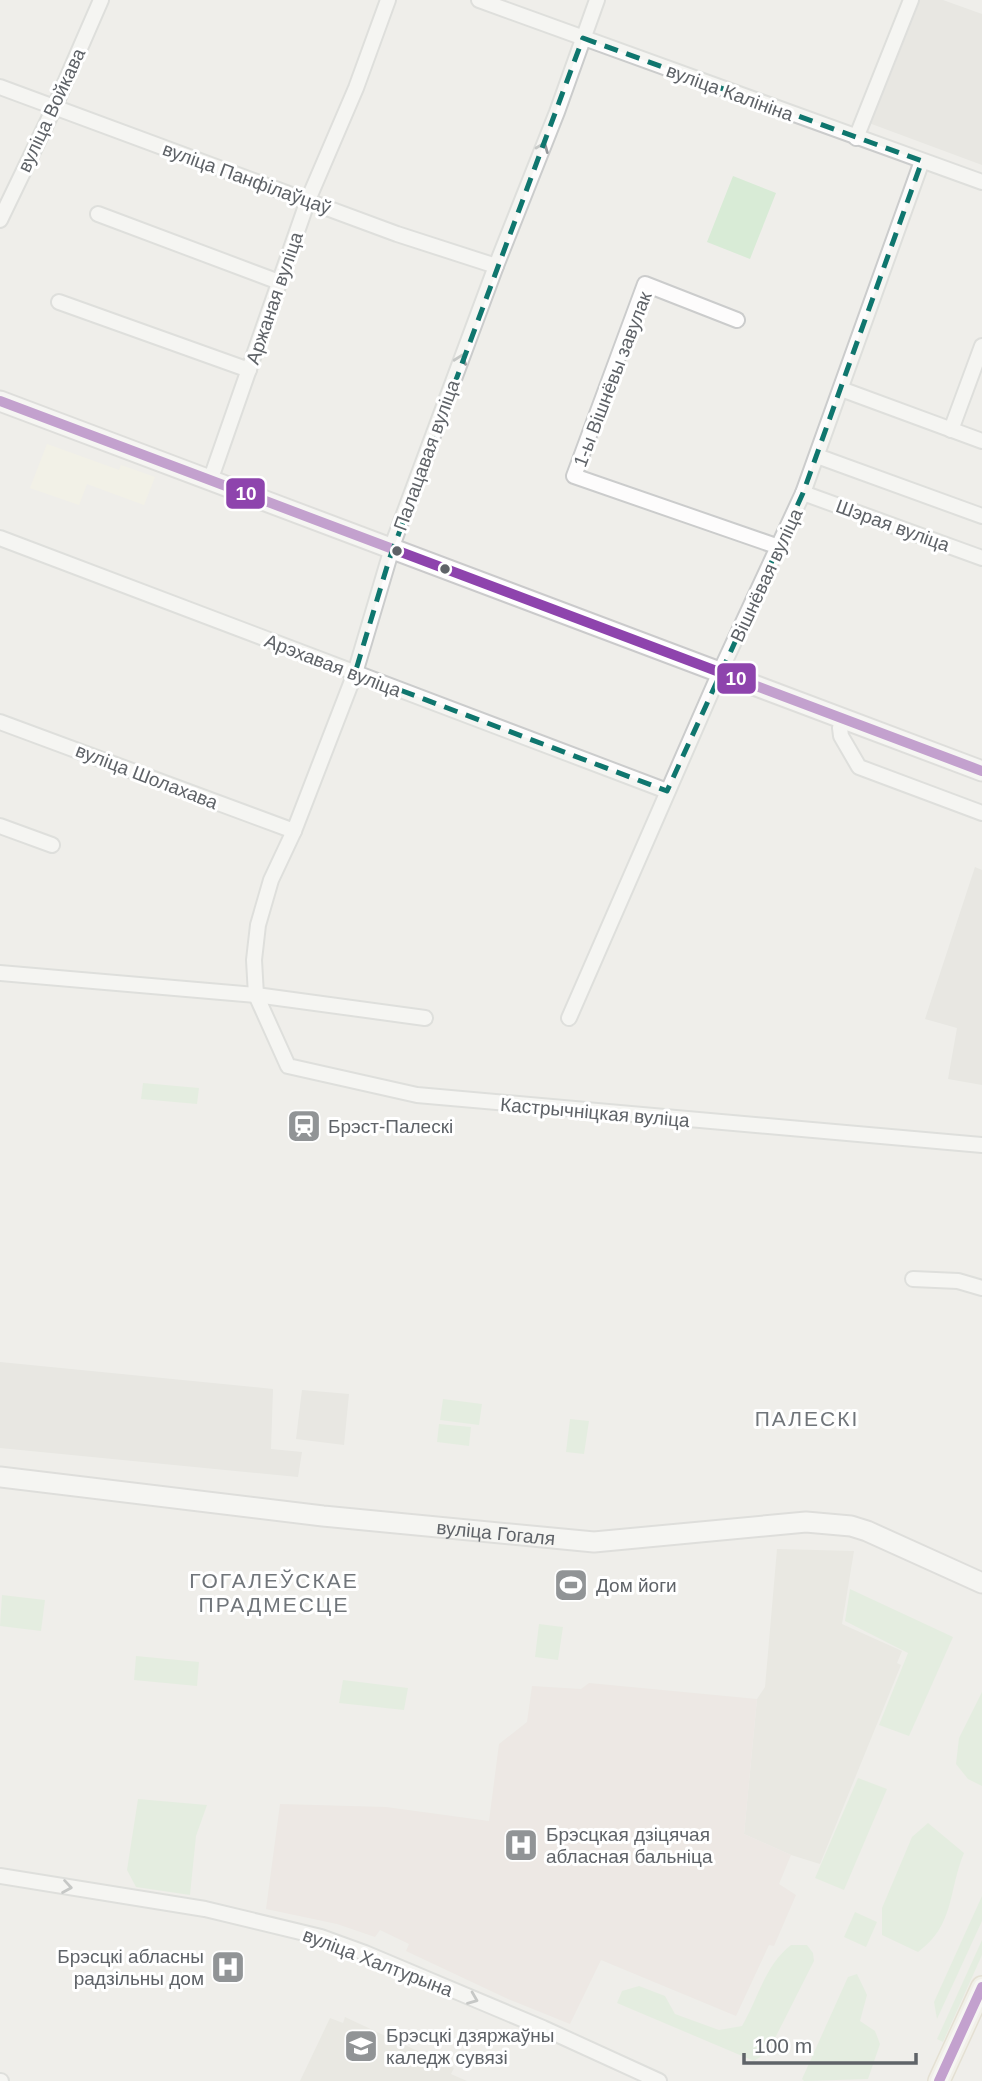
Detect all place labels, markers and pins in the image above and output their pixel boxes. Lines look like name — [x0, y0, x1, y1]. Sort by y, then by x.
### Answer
unlabelled marker — [390, 544, 404, 558]
unlabelled marker — [438, 562, 452, 576]
station icon: Брэст-Палескі — [285, 1107, 323, 1145]
place label: Брэст-Палескі — [328, 1116, 453, 1137]
sports icon: Дом йоги — [552, 1566, 590, 1604]
place label: Дом йоги — [596, 1575, 677, 1596]
place label: Брэсцкая дзіцячая абласная бальніца — [546, 1824, 713, 1867]
hospital icon: Брэсцкая дзіцячая абласная бальніца — [502, 1826, 540, 1864]
place label: Брэсцкі абласны радзільны дом — [57, 1946, 204, 1989]
hospital icon: Брэсцкі абласны радзільны дом — [209, 1948, 247, 1986]
place label: Брэсцкі дзяржаўны каледж сувязі — [386, 2025, 555, 2068]
school or university icon: Брэсцкі дзяржаўны каледж сувязі — [342, 2027, 380, 2065]

